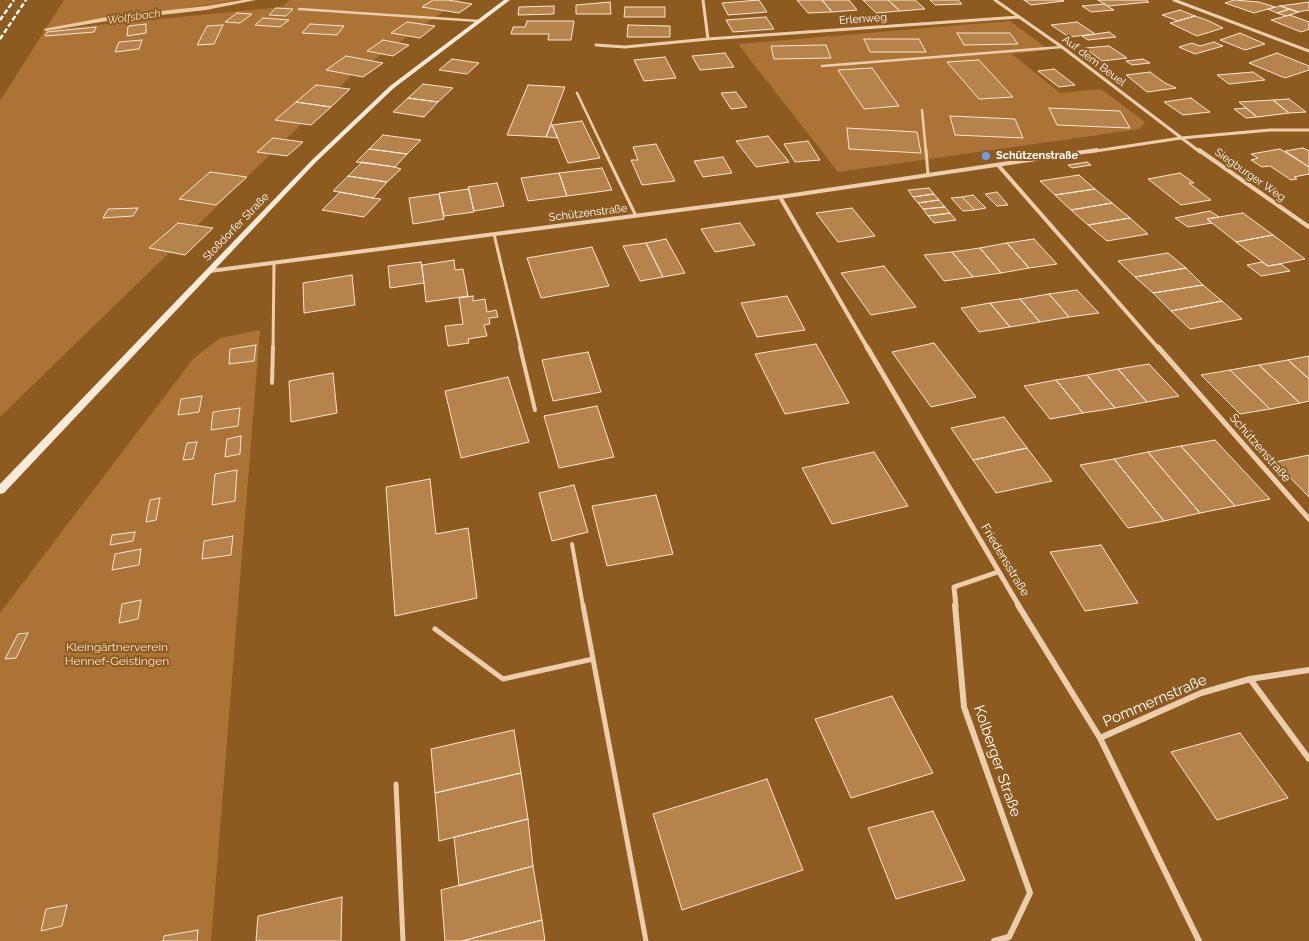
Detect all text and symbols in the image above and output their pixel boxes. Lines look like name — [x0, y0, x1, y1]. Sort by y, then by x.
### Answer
water label: Wolfsbach — [107, 7, 161, 27]
street label: Erlenweg — [838, 11, 888, 27]
street label: Auf dem Beuel — [1060, 33, 1128, 89]
street label: Siegburger Weg — [1212, 146, 1288, 204]
place label: Schützenstraße — [996, 149, 1078, 163]
marker: Schützenstraße — [980, 150, 992, 162]
street label: Stoßdorfer Straße — [200, 190, 272, 264]
street label: Schützenstraße — [548, 202, 628, 224]
street label: Schützenstraße — [1226, 411, 1294, 485]
street label: Friedensstraße — [978, 521, 1032, 599]
park label: Kleingärtnerverein Hennef-Geistingen — [65, 640, 169, 668]
street label: Pommernstraße — [1100, 671, 1210, 731]
street label: Kolberger Straße — [969, 703, 1025, 819]

